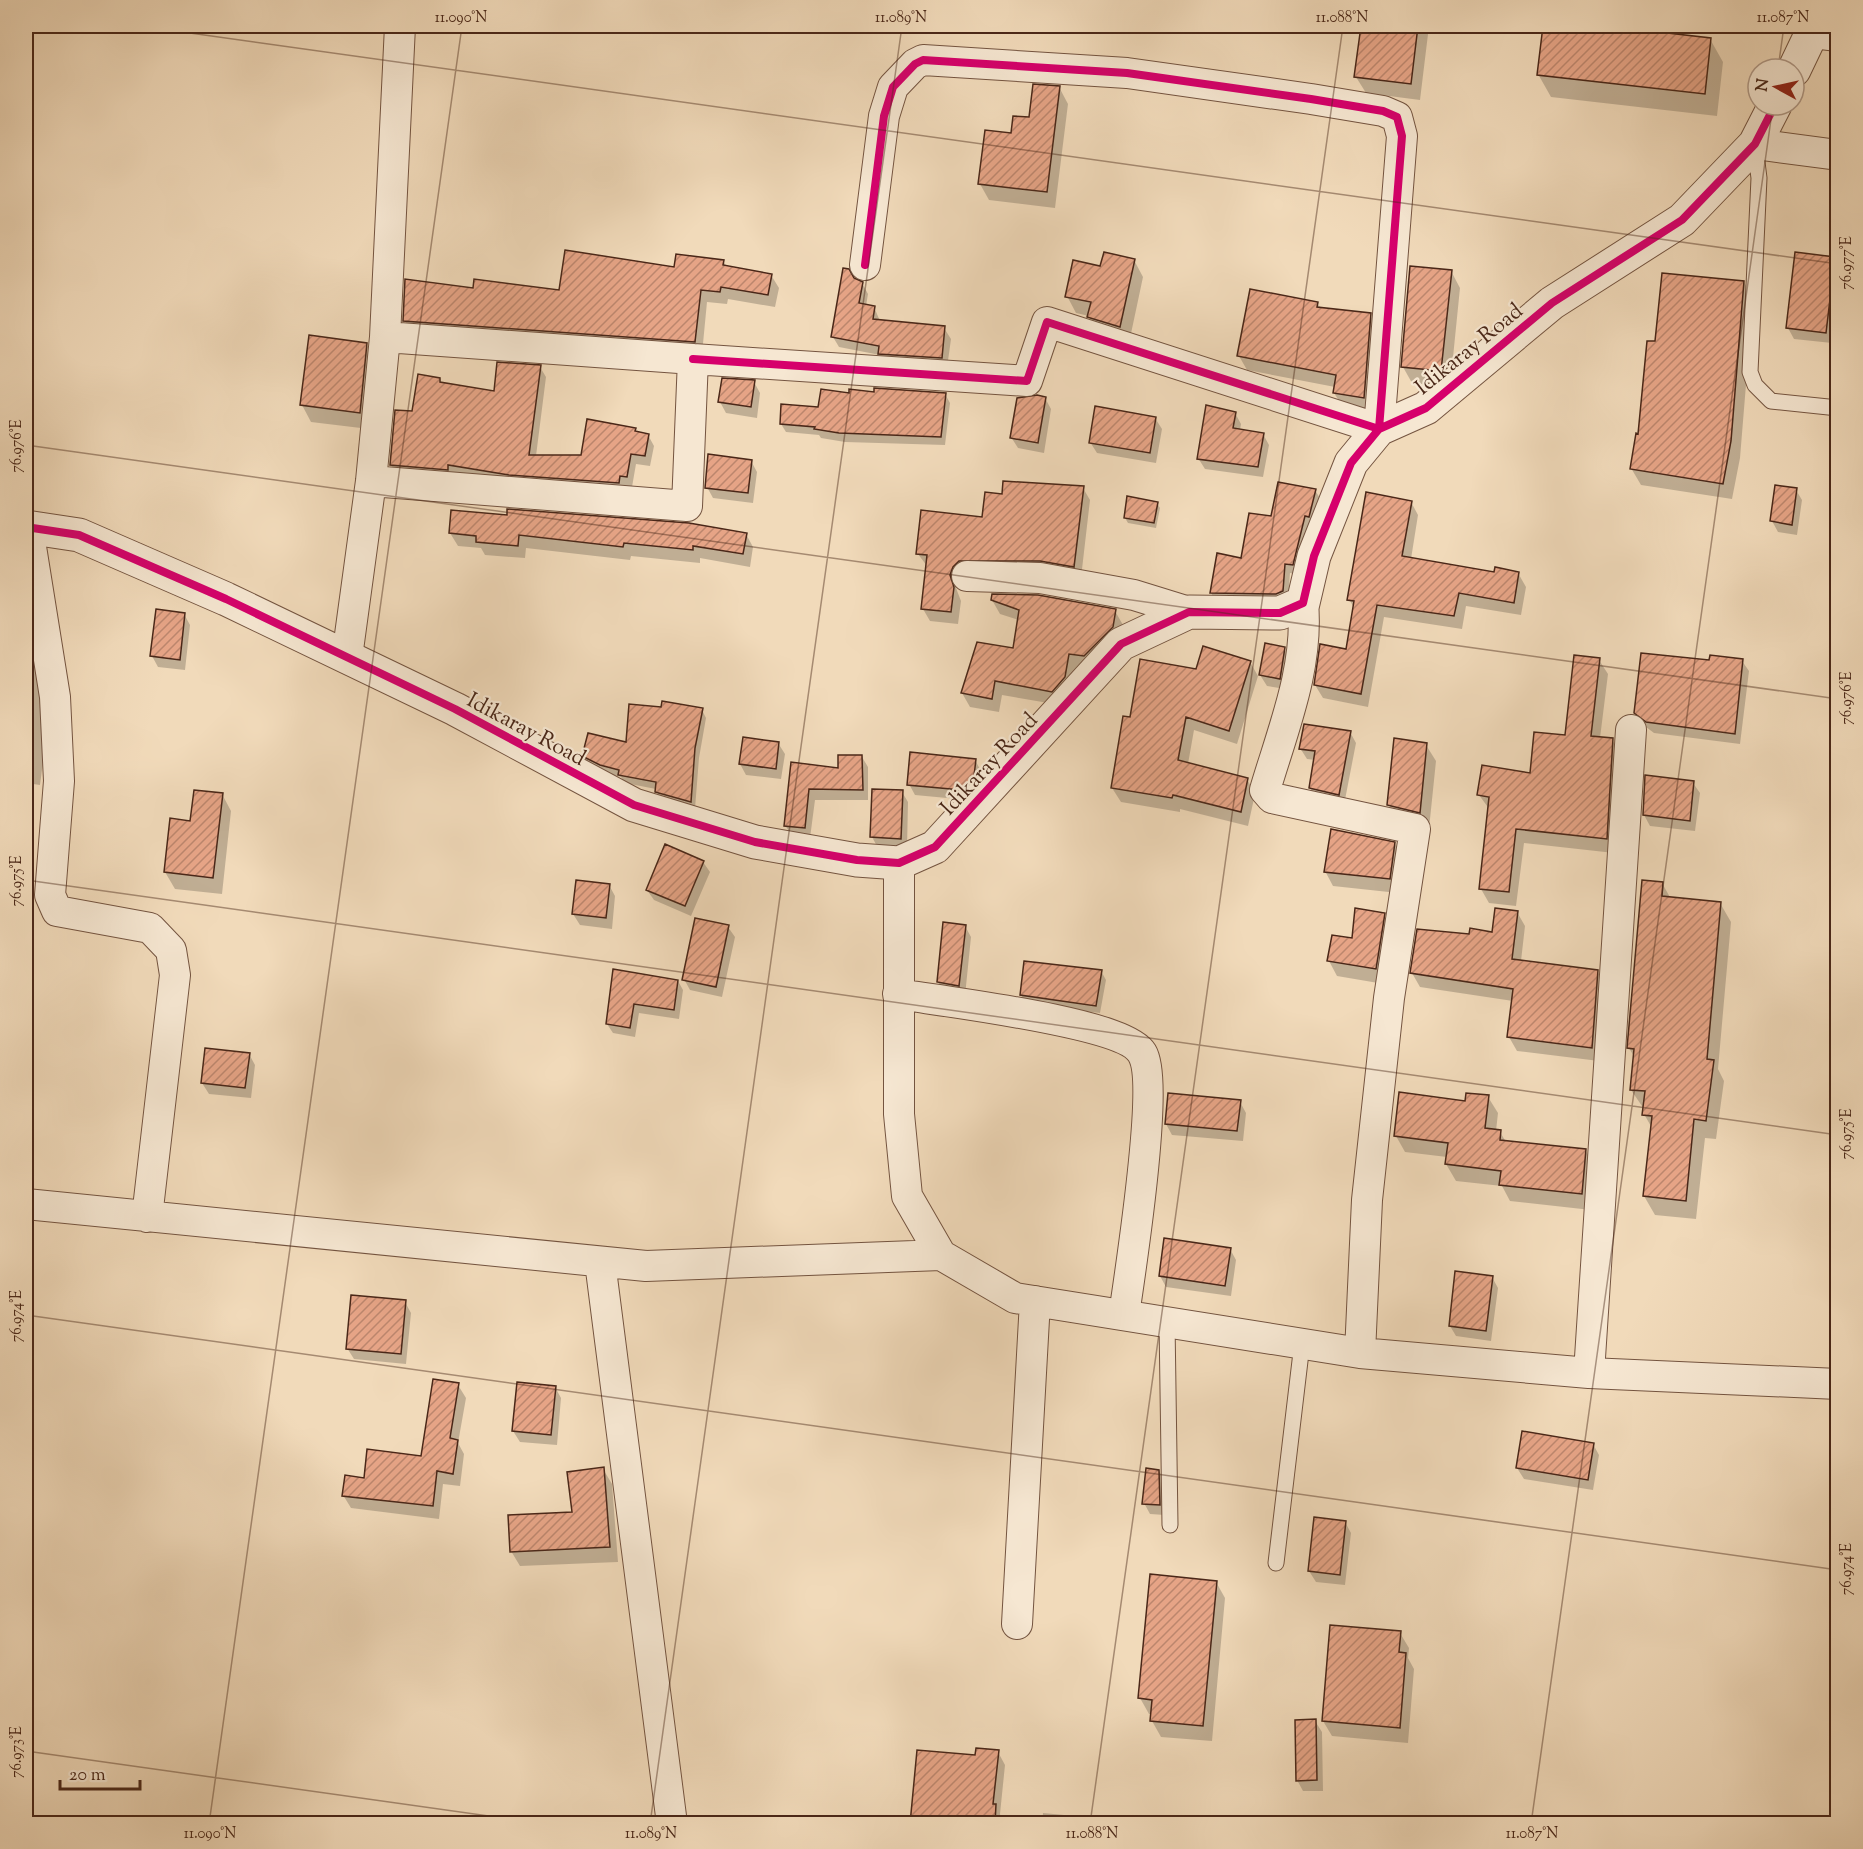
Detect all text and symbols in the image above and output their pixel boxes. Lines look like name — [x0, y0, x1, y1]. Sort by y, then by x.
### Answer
text: 11.090°N — [435, 8, 487, 29]
text: 11.089°N — [875, 8, 927, 29]
text: 11.088°N — [1316, 8, 1368, 29]
text: 11.087°N — [1757, 8, 1809, 29]
north arrow — [1746, 57, 1806, 117]
text: N — [1751, 77, 1776, 93]
text: 76.977°E — [1837, 236, 1858, 290]
street label: Idikaray Road — [1409, 297, 1531, 404]
text: 76.976°E — [7, 419, 28, 473]
text: 76.976°E — [1837, 671, 1858, 725]
street label: Idikaray Road — [460, 686, 591, 776]
street label: Idikaray Road — [934, 706, 1047, 824]
text: 76.975°E — [7, 855, 28, 907]
text: 76.975°E — [1837, 1108, 1858, 1160]
text: 76.974°E — [7, 1290, 28, 1342]
text: 76.974°E — [1837, 1543, 1858, 1595]
text: 76.973°E — [7, 1726, 28, 1778]
scale bar — [60, 1753, 140, 1791]
text: 20 m — [69, 1763, 106, 1789]
text: 11.090°N — [184, 1824, 236, 1845]
text: 11.089°N — [625, 1824, 677, 1845]
text: 11.088°N — [1066, 1824, 1118, 1845]
text: 11.087°N — [1506, 1824, 1558, 1845]

